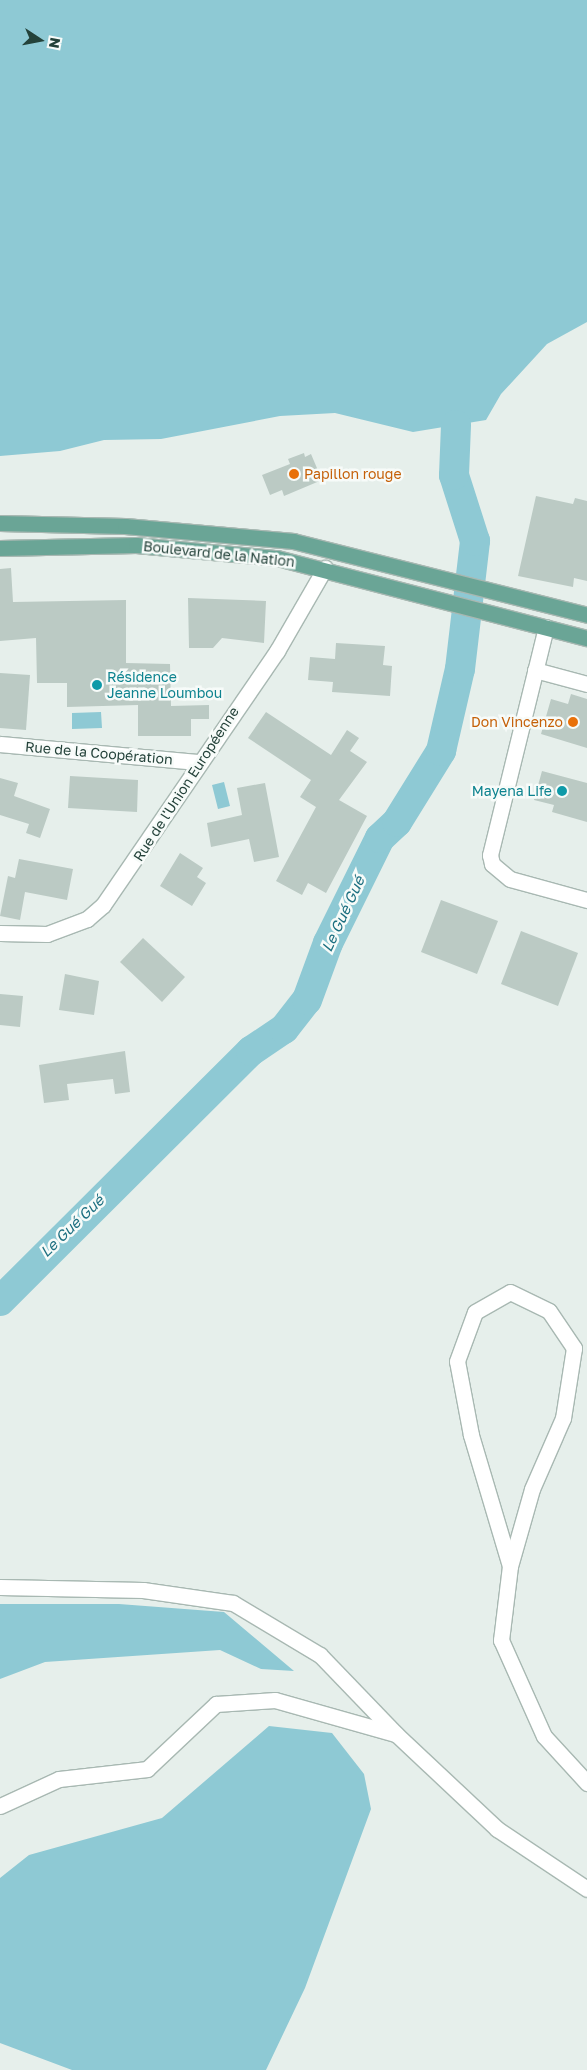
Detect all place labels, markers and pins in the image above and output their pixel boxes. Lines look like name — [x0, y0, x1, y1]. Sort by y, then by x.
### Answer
place label: Papillon rouge — [304, 466, 402, 482]
marker: Papillon rouge — [288, 468, 300, 480]
place label: Résidence Jeanne Loumbou — [107, 669, 222, 702]
marker: Résidence Jeanne Loumbou — [91, 679, 103, 691]
place label: Don Vincenzo — [471, 714, 563, 730]
marker: Don Vincenzo — [567, 716, 579, 728]
place label: Mayena Life — [472, 783, 552, 799]
marker: Mayena Life — [556, 785, 568, 797]

